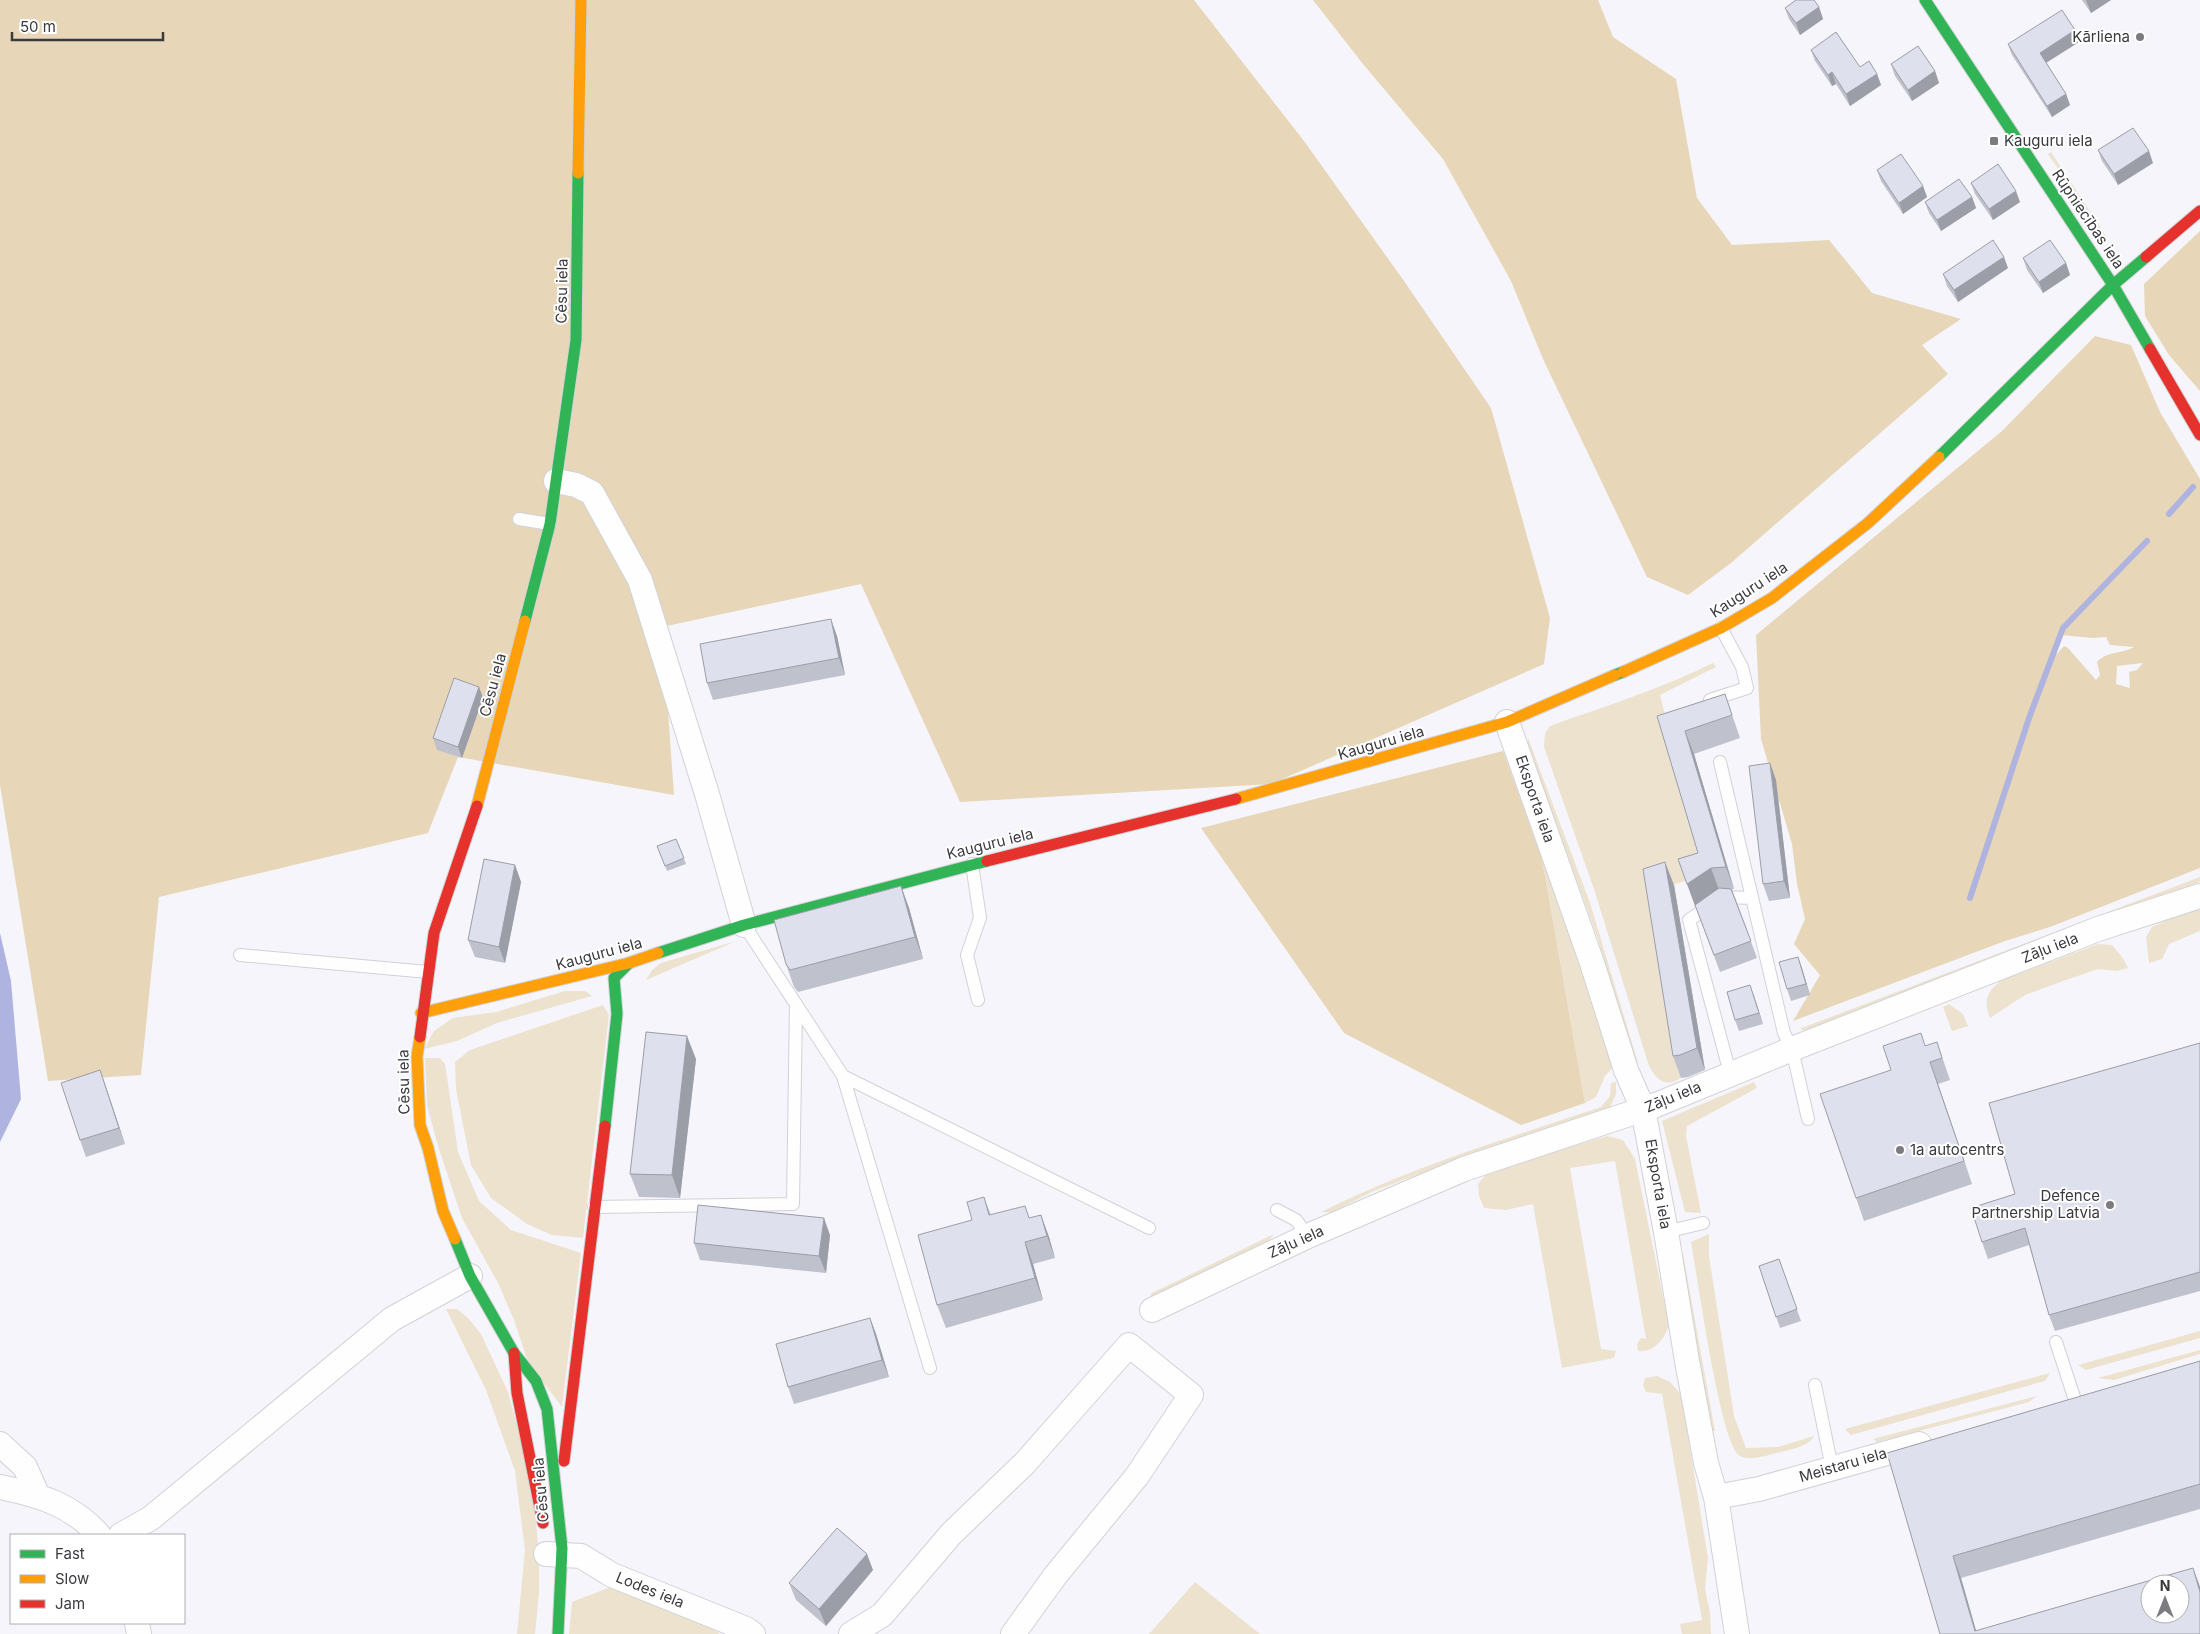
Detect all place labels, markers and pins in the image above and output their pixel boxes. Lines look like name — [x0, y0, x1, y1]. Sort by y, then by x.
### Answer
place label: Kārliena — [2072, 27, 2130, 46]
marker: Kārliena — [2134, 31, 2146, 43]
place label: Kauguru iela — [2004, 131, 2093, 150]
marker: Kauguru iela — [1988, 135, 2000, 147]
place label: 1a autocentrs — [1910, 1140, 2005, 1159]
marker: 1a autocentrs — [1894, 1144, 1906, 1156]
place label: Defence Partnership Latvia — [1972, 1186, 2100, 1222]
marker: Defence Partnership Latvia — [2104, 1199, 2116, 1211]

